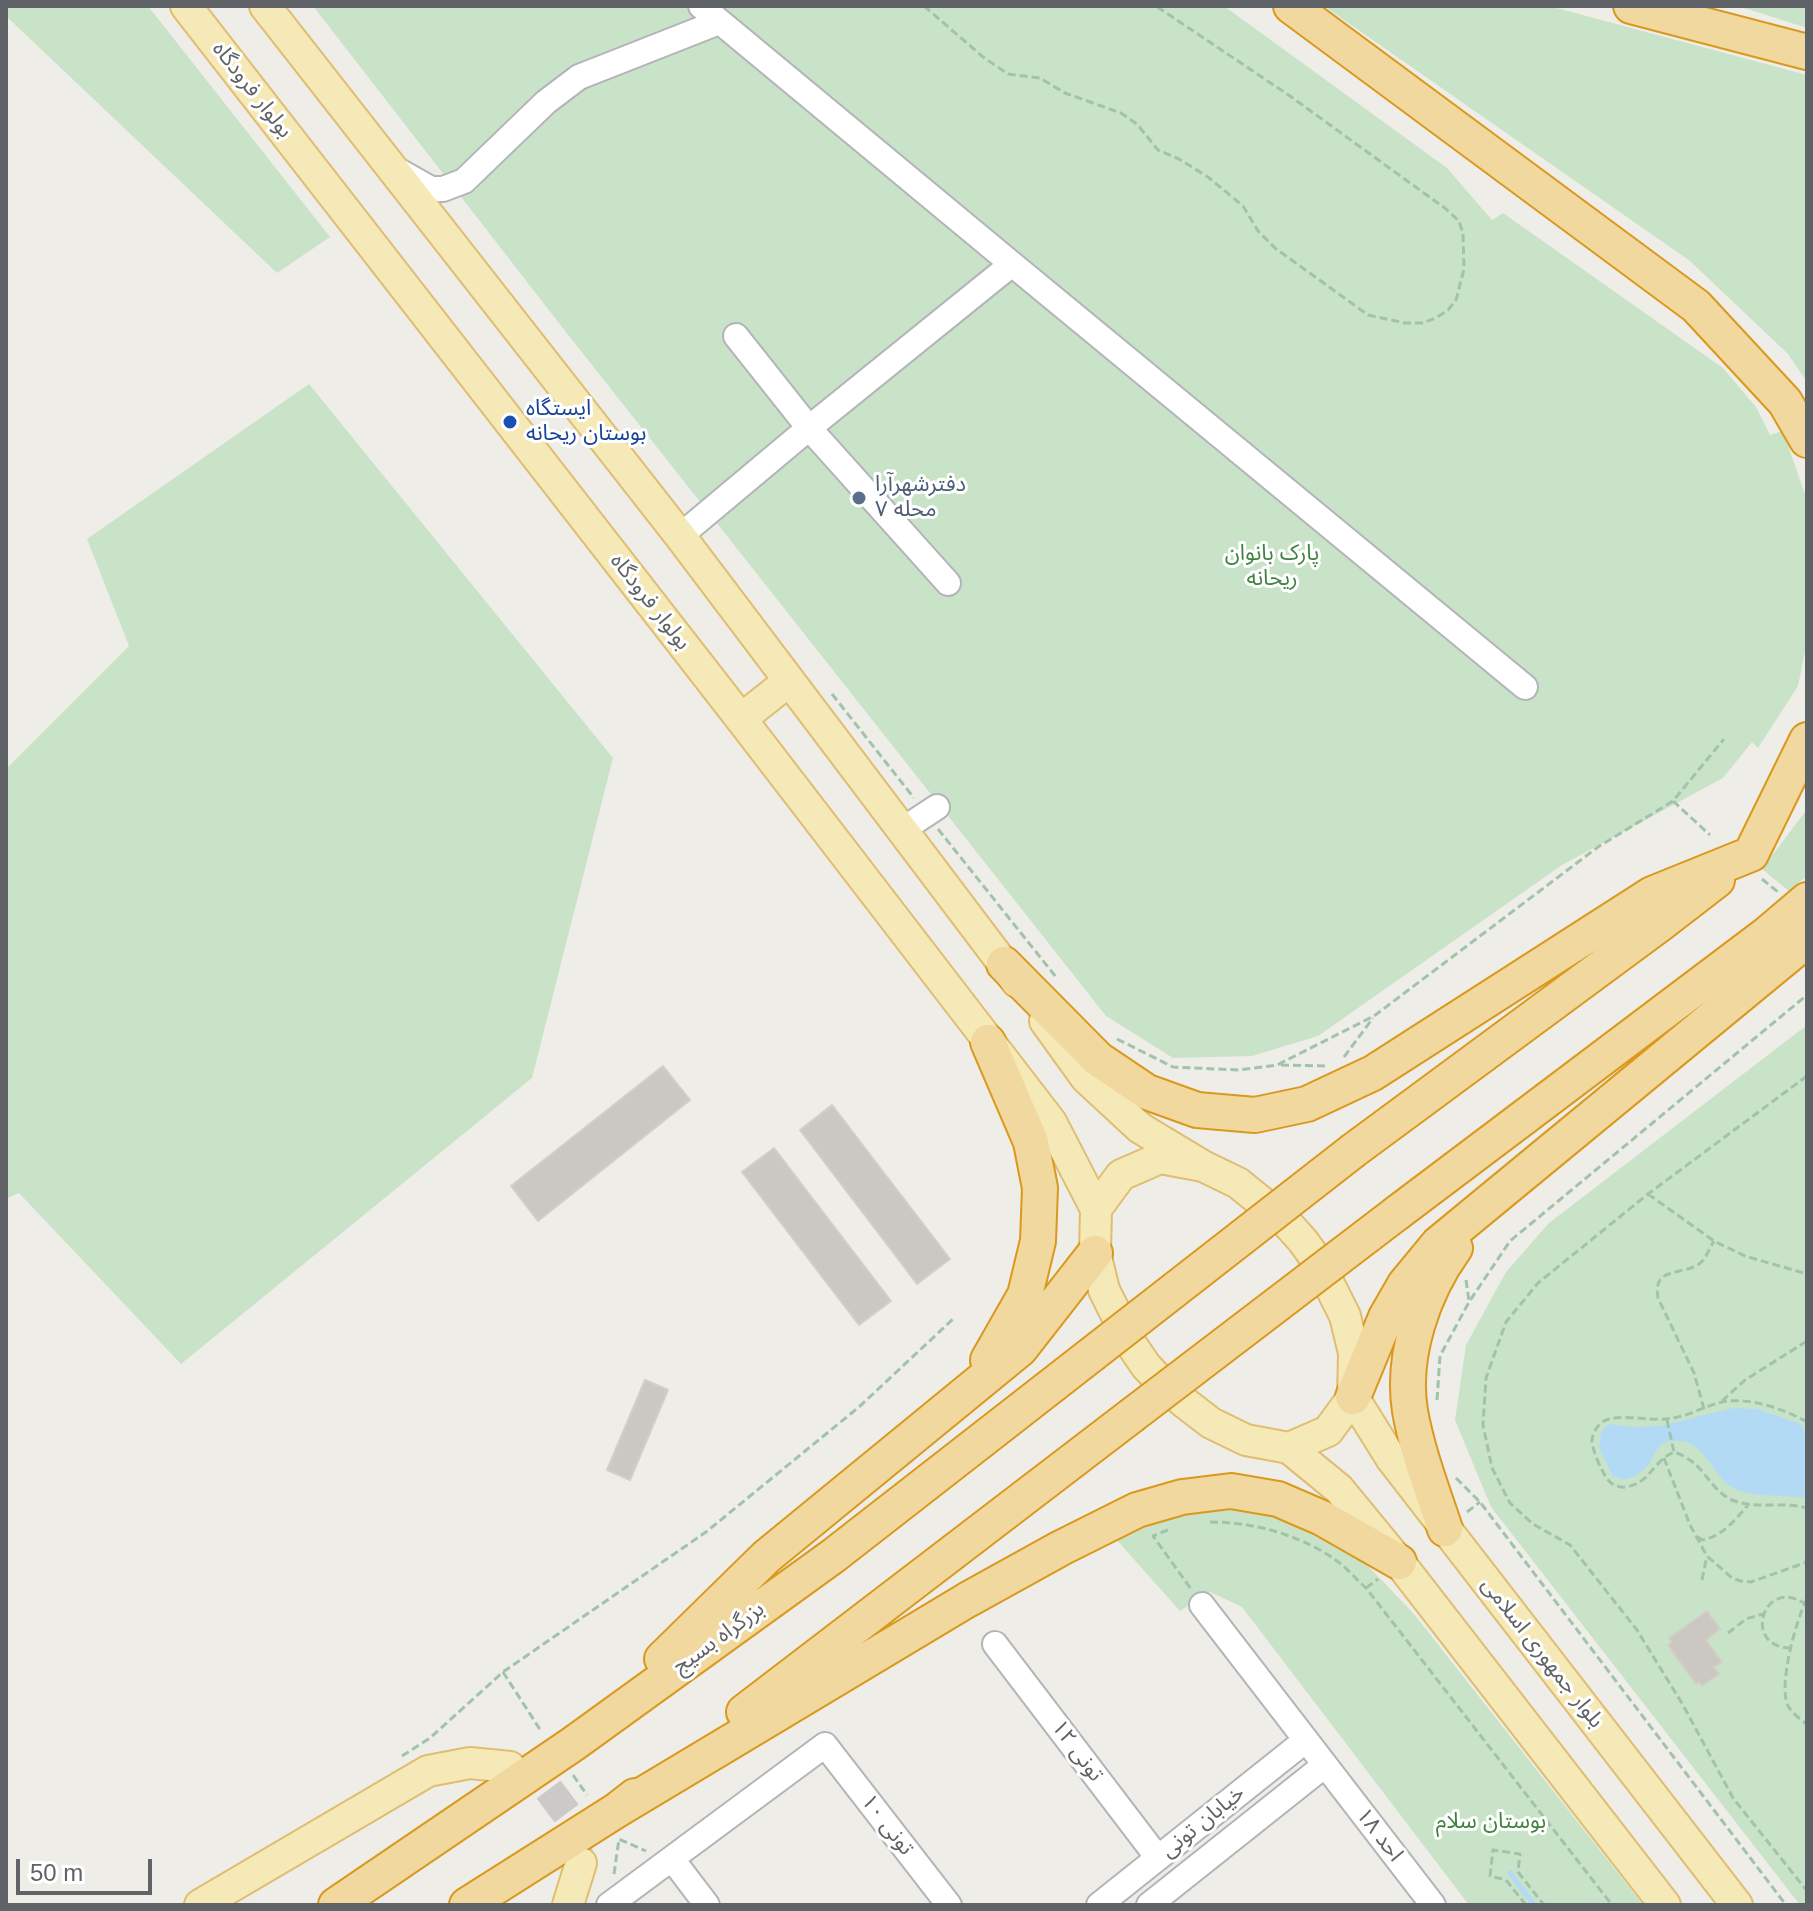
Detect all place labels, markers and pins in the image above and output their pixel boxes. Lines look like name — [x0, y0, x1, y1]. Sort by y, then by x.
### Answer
place label: ایستگاه بوستان ریحانه — [526, 396, 646, 448]
marker: ایستگاه بوستان ریحانه — [501, 413, 519, 431]
place label: دفترشهرآرا محله ۷ — [875, 472, 966, 524]
marker: دفترشهرآرا محله ۷ — [850, 489, 868, 507]

